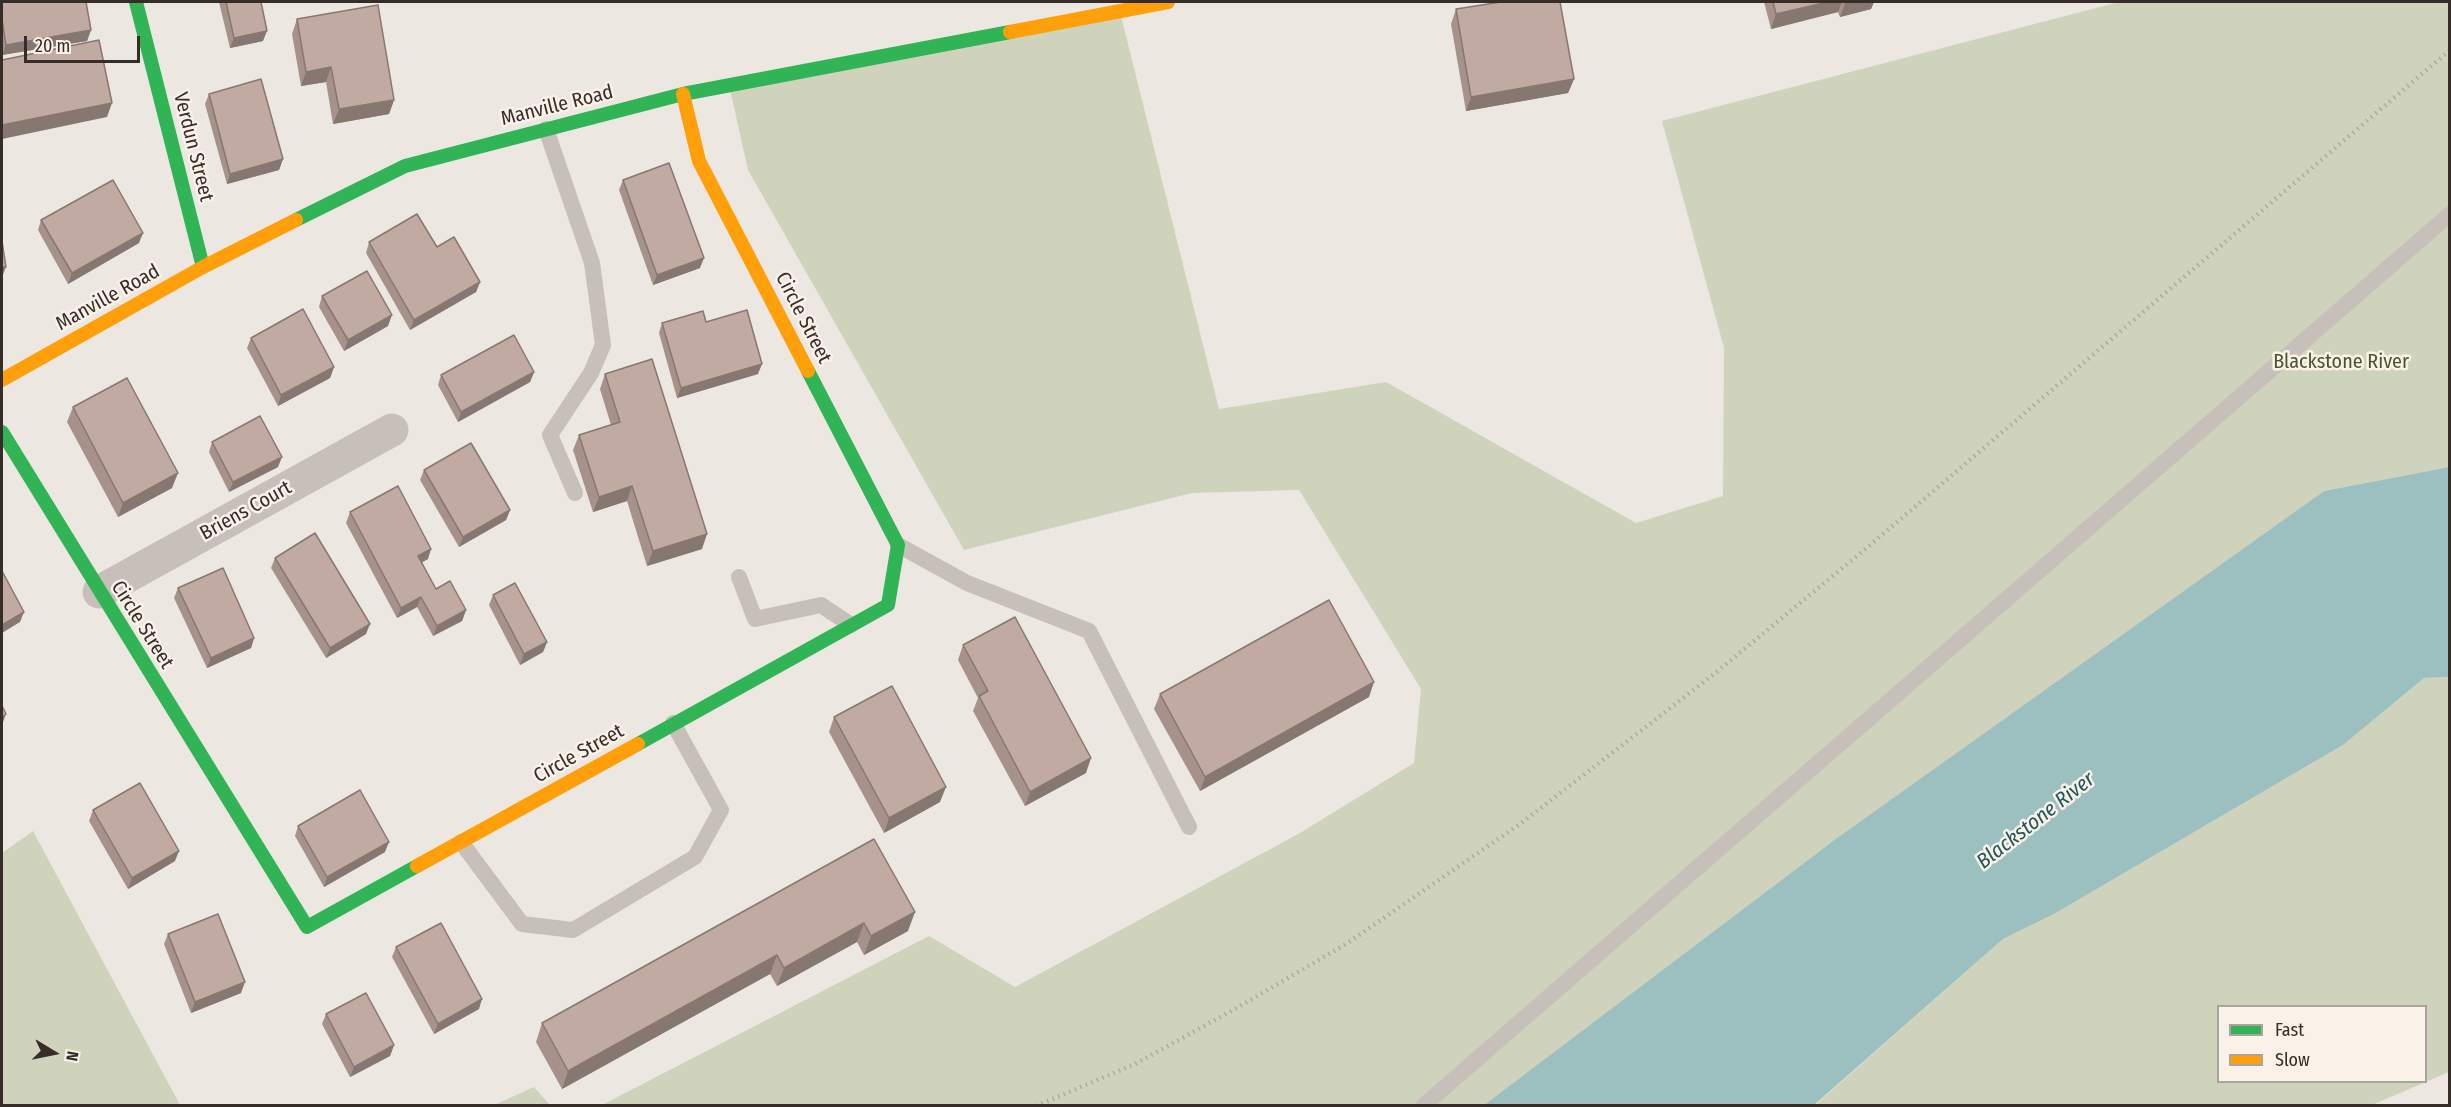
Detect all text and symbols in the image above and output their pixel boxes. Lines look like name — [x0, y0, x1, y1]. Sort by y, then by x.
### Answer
scale bar — [27, 24, 142, 62]
text: 20 m — [35, 35, 70, 57]
street label: Manville Road — [498, 80, 616, 132]
street label: Verdun Street — [168, 90, 218, 204]
street label: Manville Road — [52, 260, 164, 336]
street label: Circle Street — [770, 268, 836, 368]
park label: Blackstone River — [2273, 350, 2409, 374]
street label: Briens Court — [196, 476, 296, 546]
street label: Circle Street — [106, 577, 178, 673]
street label: Circle Street — [530, 719, 628, 789]
water label: Blackstone River — [1972, 767, 2100, 875]
legend — [2217, 1005, 2427, 1083]
text: Fast — [2275, 1019, 2304, 1041]
north arrow — [24, 1023, 84, 1083]
text: Slow — [2275, 1049, 2310, 1071]
text: N — [62, 1050, 82, 1063]

